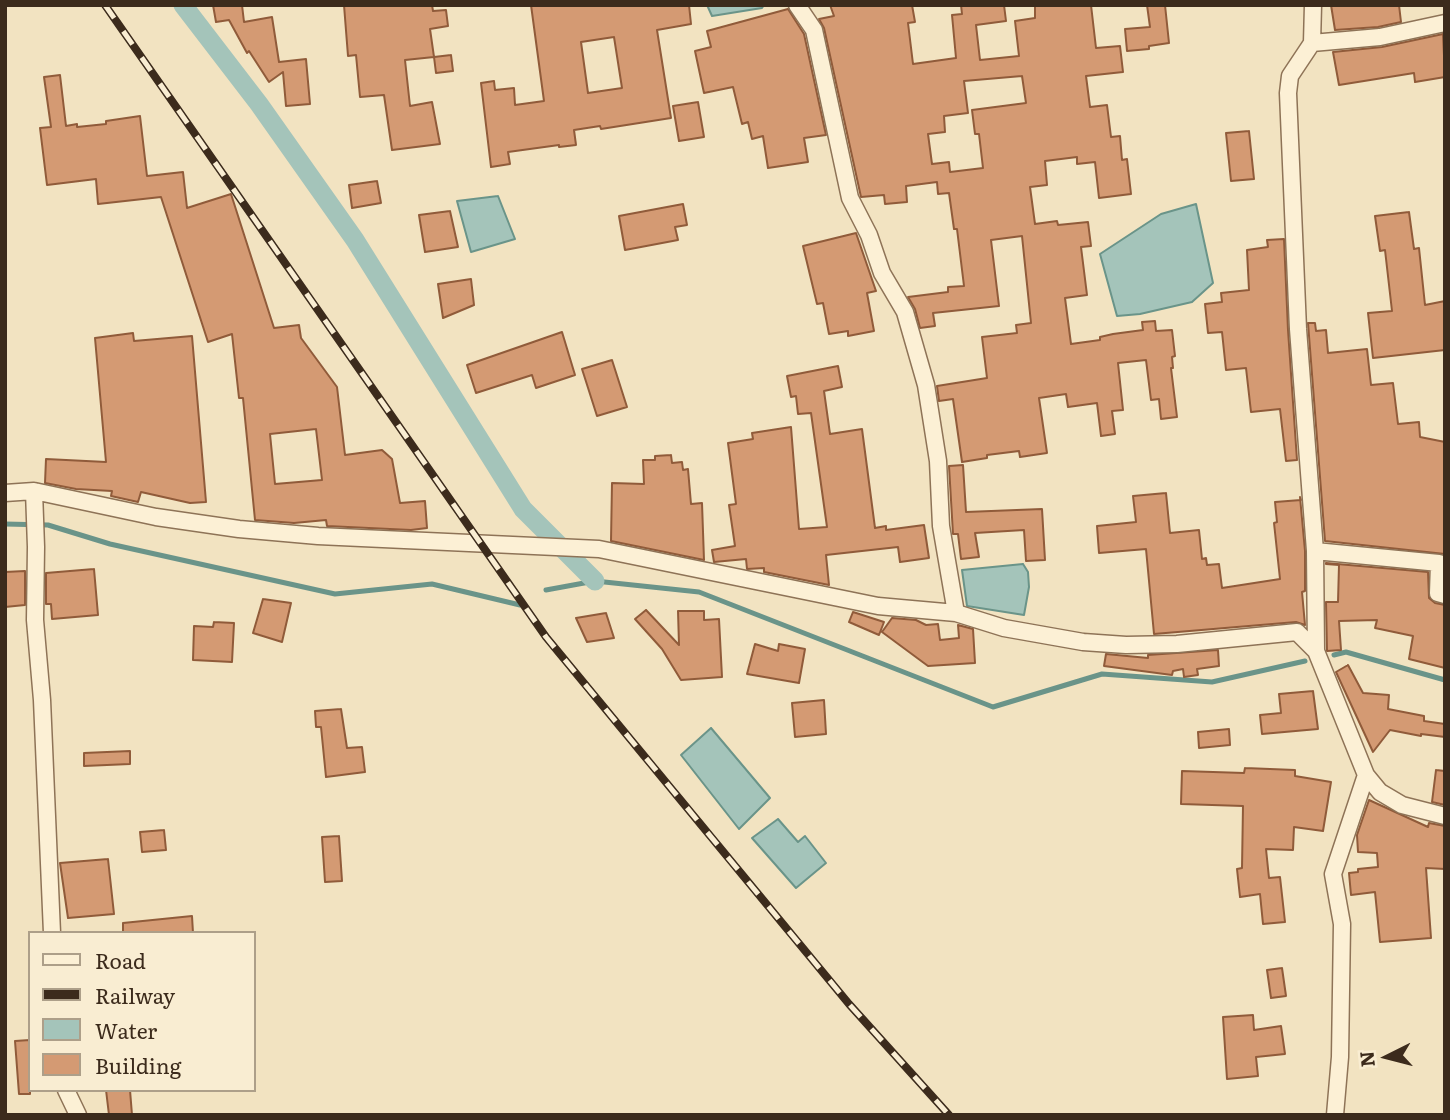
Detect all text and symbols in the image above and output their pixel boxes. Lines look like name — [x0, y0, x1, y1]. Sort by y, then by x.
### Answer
legend — [28, 931, 256, 1092]
text: Road — [95, 944, 146, 975]
text: Railway — [95, 979, 175, 1010]
text: Water — [95, 1014, 157, 1045]
north arrow — [1352, 1022, 1422, 1092]
text: Building — [95, 1049, 181, 1080]
text: N — [1351, 1050, 1381, 1069]

